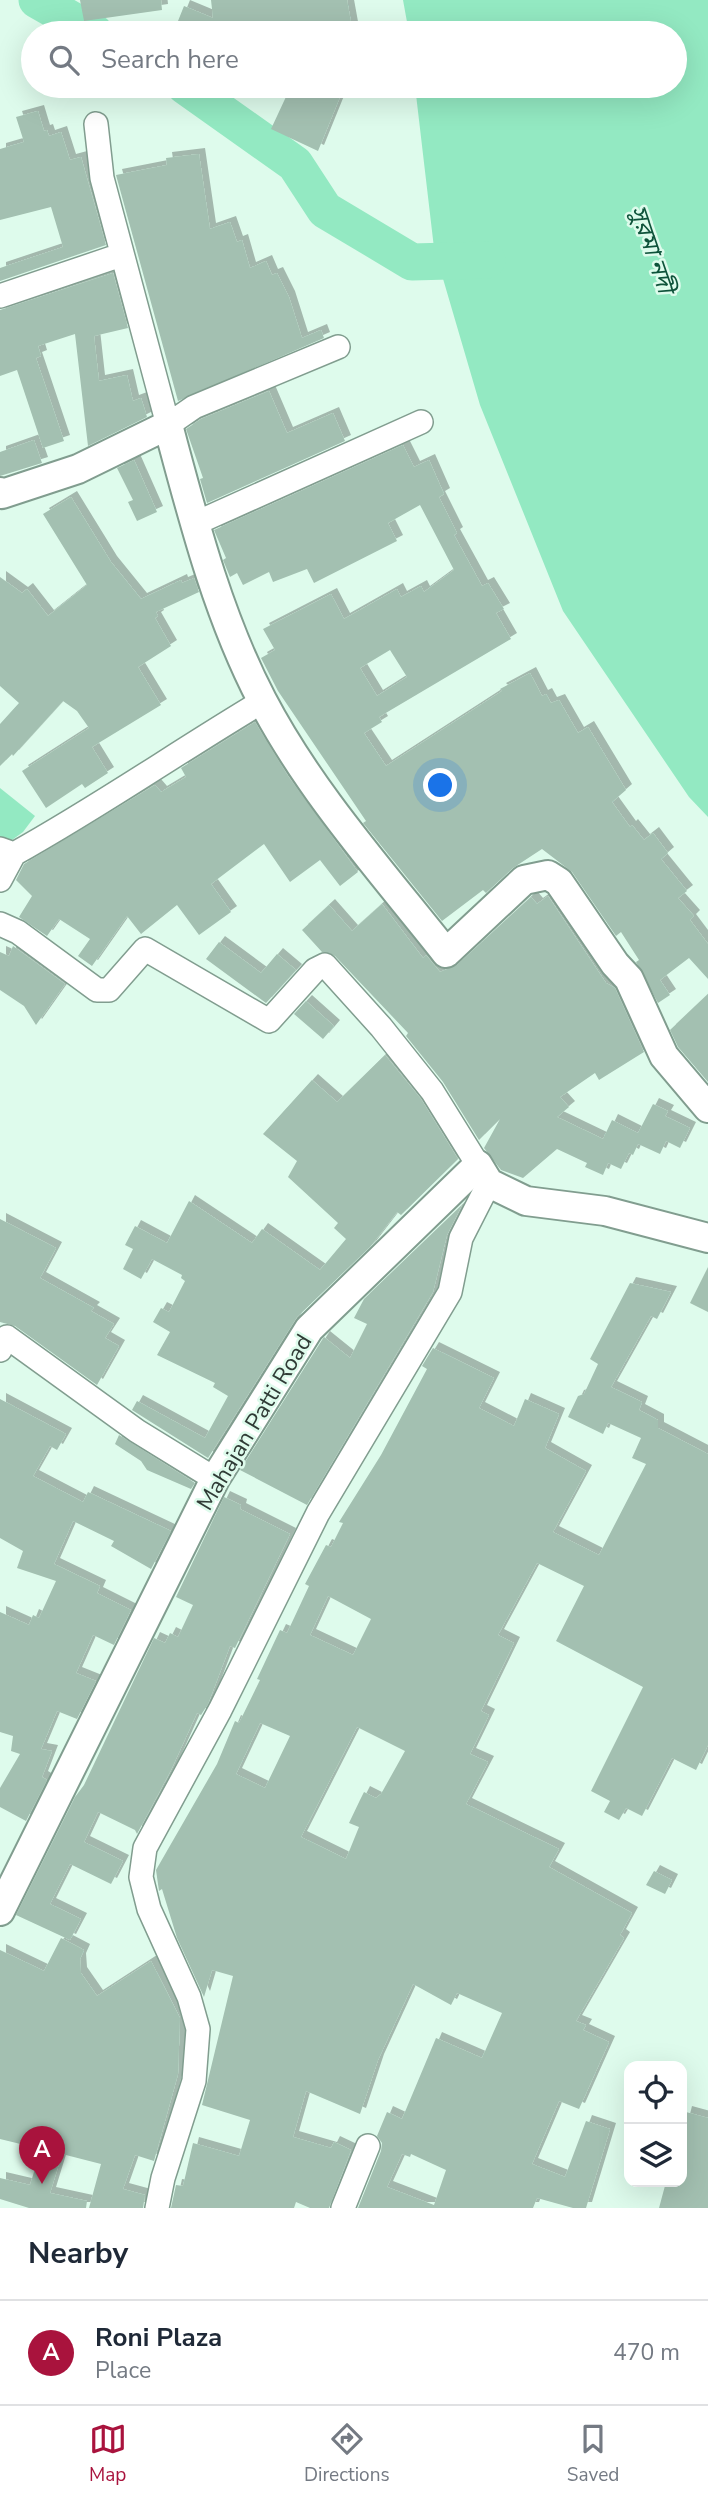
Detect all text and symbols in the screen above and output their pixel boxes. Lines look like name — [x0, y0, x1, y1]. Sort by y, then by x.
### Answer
search box — [21, 21, 687, 98]
icon: search — [45, 41, 83, 79]
text: Search here — [101, 42, 239, 77]
water label: সুরমা নদী — [622, 201, 683, 301]
your location — [423, 768, 457, 802]
street label: Mahajan Patti Road — [190, 1328, 319, 1516]
map controls — [624, 2061, 687, 2187]
button: locate — [624, 2061, 687, 2124]
button: layers — [624, 2124, 687, 2187]
pin: A — [19, 2126, 65, 2184]
text: Nearby — [28, 2233, 128, 2274]
text: Roni Plaza — [95, 2320, 222, 2355]
text: A — [42, 2337, 60, 2368]
text: 470 m — [613, 2337, 680, 2368]
text: Place — [95, 2355, 151, 2386]
tab: Map — [89, 2420, 127, 2488]
tab: Directions — [304, 2420, 390, 2488]
tab: Saved — [567, 2420, 619, 2488]

